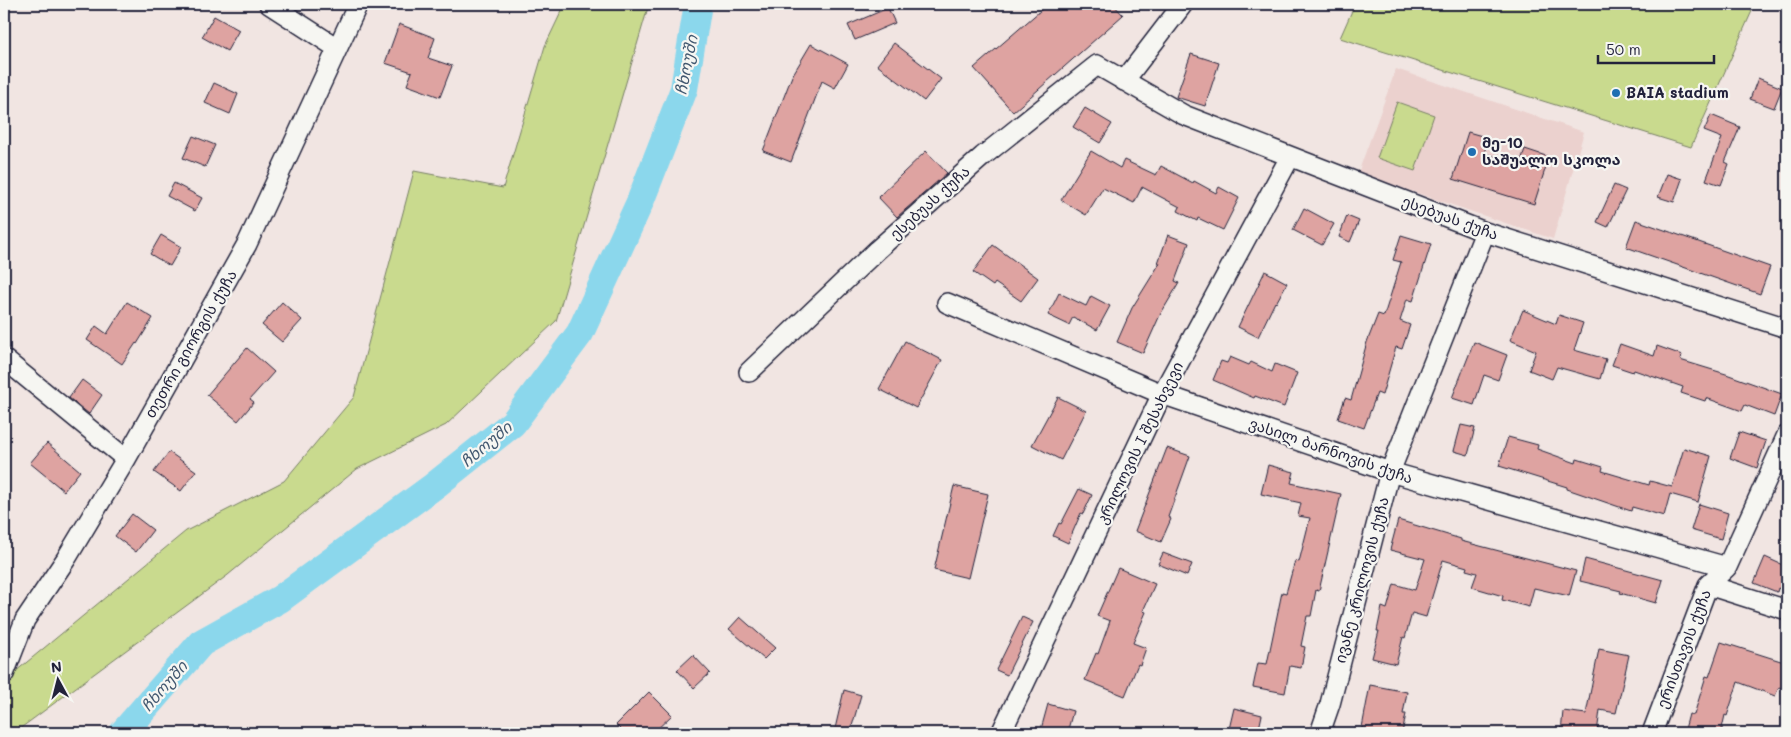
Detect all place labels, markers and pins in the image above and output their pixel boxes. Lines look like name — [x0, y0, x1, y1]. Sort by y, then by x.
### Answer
place label: BAIA stadium — [1626, 82, 1729, 102]
marker: BAIA stadium — [1610, 87, 1622, 99]
place label: მე-10 საშუალო სკოლა — [1482, 132, 1621, 169]
marker: მე-10 საშუალო სკოლა — [1466, 146, 1478, 158]

